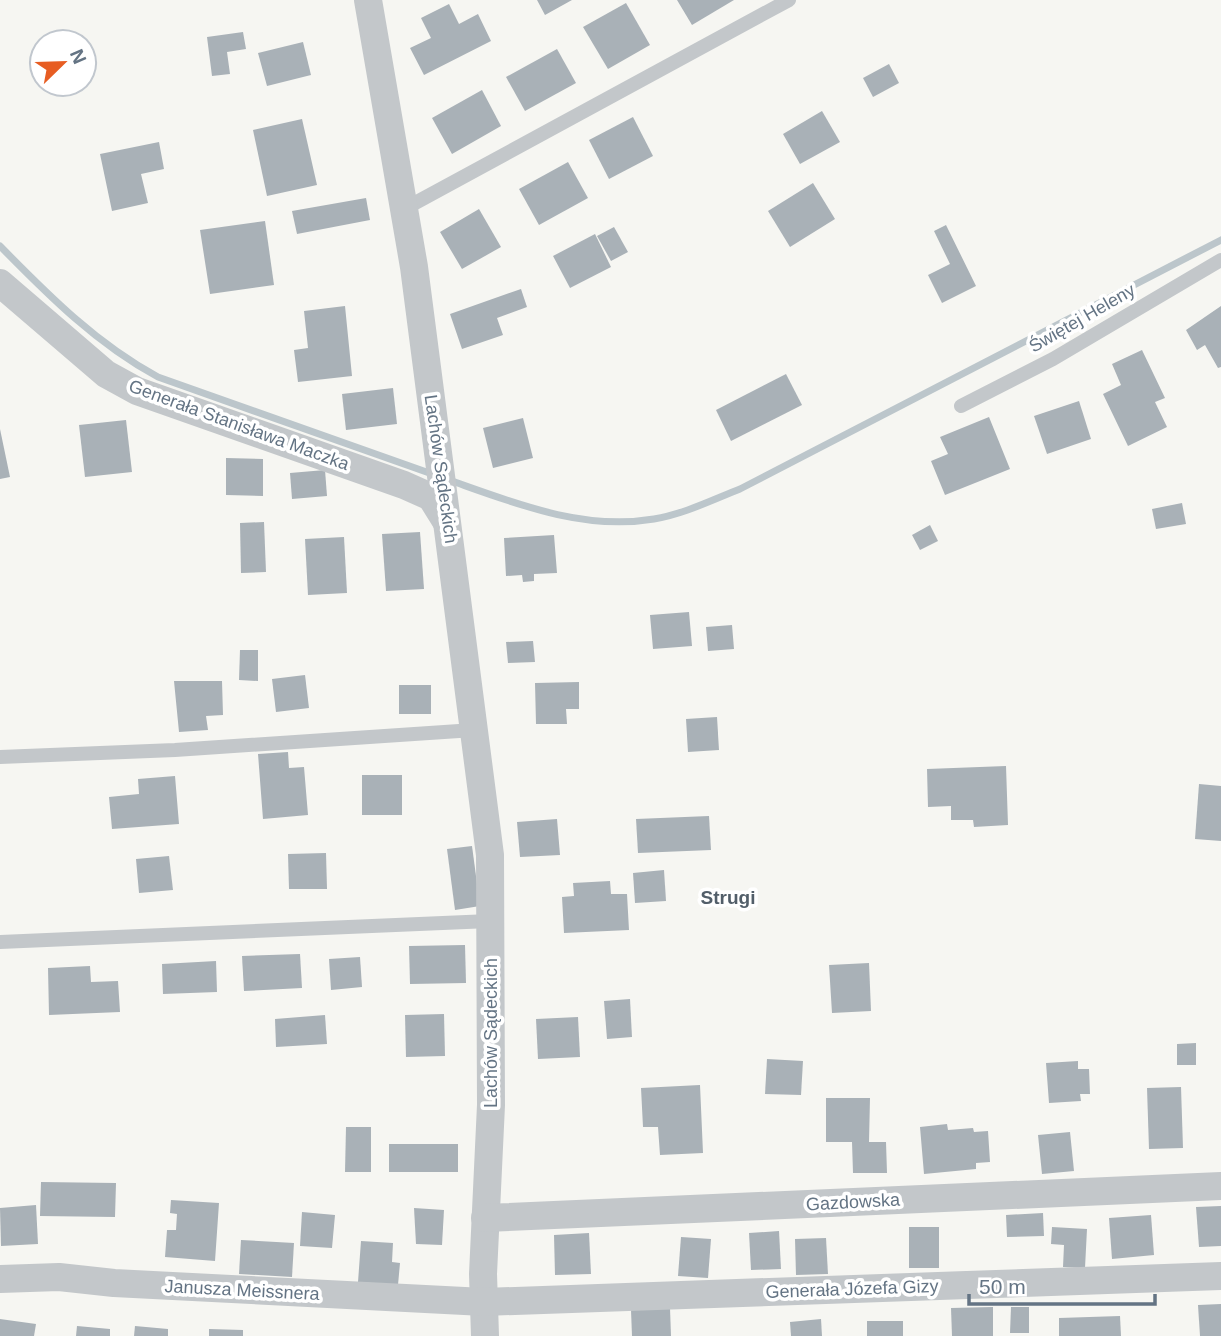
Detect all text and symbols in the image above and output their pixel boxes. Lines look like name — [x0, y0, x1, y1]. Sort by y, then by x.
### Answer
north arrow — [28, 28, 98, 98]
text: N — [66, 46, 91, 67]
street label: Świętej Heleny — [1025, 279, 1139, 356]
street label: Generała Stanisława Maczka — [126, 376, 353, 475]
street label: Lachów Sądeckich — [421, 393, 461, 545]
district label: Strugi — [701, 887, 755, 908]
street label: Lachów Sądeckich — [481, 958, 501, 1108]
street label: Gazdowska — [806, 1190, 901, 1214]
scale bar — [969, 1262, 1154, 1306]
text: 50 m — [979, 1275, 1026, 1298]
street label: Janusza Meissnera — [164, 1276, 321, 1304]
street label: Generała Józefa Gizy — [765, 1276, 939, 1302]

